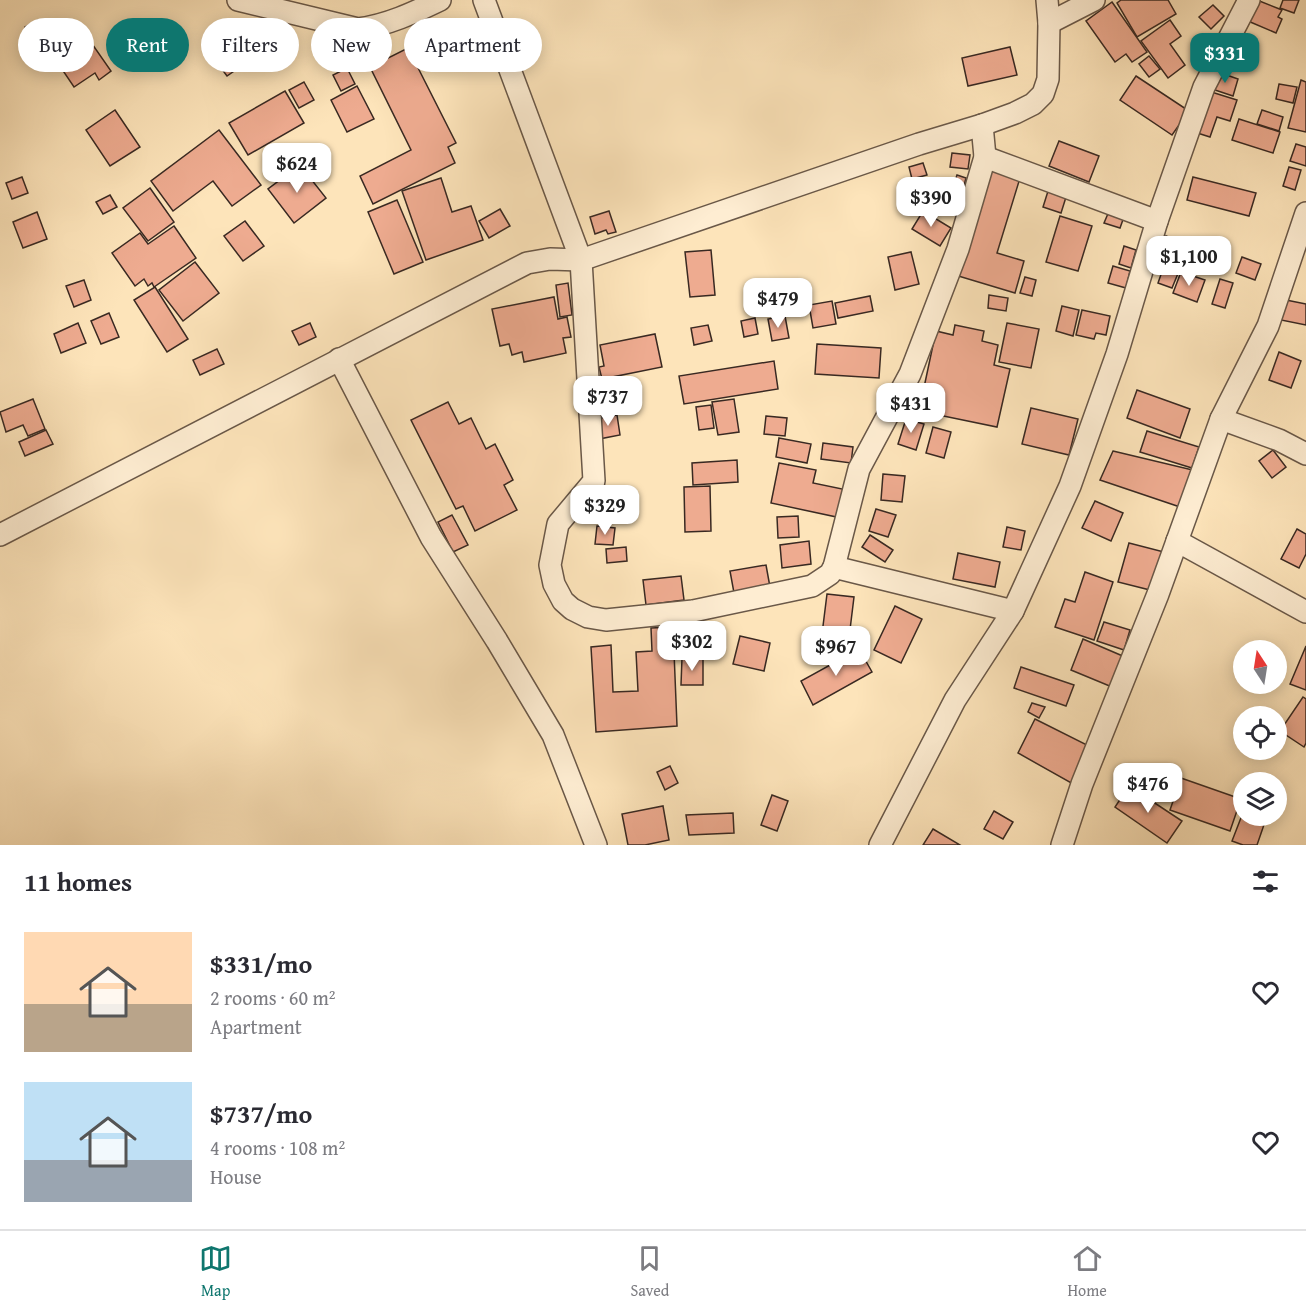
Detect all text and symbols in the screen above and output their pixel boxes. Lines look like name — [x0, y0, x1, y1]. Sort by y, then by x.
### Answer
chip: Buy — [18, 18, 94, 72]
chip: Rent — [106, 18, 189, 72]
chip: Filters — [201, 18, 299, 72]
chip: New — [311, 18, 392, 72]
chip: Apartment — [404, 18, 542, 72]
pin: $331 — [1189, 33, 1261, 84]
text: $331 — [1204, 38, 1246, 67]
pin: $624 — [261, 143, 333, 194]
text: $624 — [276, 148, 318, 177]
pin: $390 — [895, 177, 967, 228]
text: $390 — [910, 182, 952, 211]
pin: $1,100 — [1140, 236, 1238, 287]
text: $1,100 — [1160, 241, 1218, 270]
pin: $479 — [742, 278, 814, 329]
text: $479 — [757, 283, 799, 312]
pin: $737 — [572, 376, 644, 427]
text: $737 — [587, 381, 629, 410]
pin: $431 — [875, 383, 947, 434]
text: $431 — [890, 388, 932, 417]
pin: $329 — [569, 485, 641, 536]
text: $329 — [584, 490, 626, 519]
pin: $302 — [656, 621, 728, 672]
text: $302 — [671, 626, 713, 655]
pin: $967 — [800, 626, 872, 677]
text: $967 — [815, 631, 857, 660]
north arrow — [1233, 640, 1287, 694]
map controls — [1233, 640, 1287, 826]
button: locate — [1233, 706, 1287, 760]
pin: $476 — [1112, 763, 1184, 814]
text: $476 — [1127, 768, 1169, 797]
button: layers — [1233, 772, 1287, 826]
text: 11 homes — [24, 862, 132, 901]
icon: filters — [1249, 865, 1282, 898]
text: $331/mo — [210, 944, 312, 983]
icon: home — [72, 956, 144, 1028]
icon: heart — [1249, 976, 1282, 1009]
text: 2 rooms · 60 m² — [210, 983, 336, 1012]
text: Apartment — [210, 1012, 302, 1041]
text: $737/mo — [210, 1094, 312, 1133]
icon: home — [72, 1106, 144, 1178]
icon: heart — [1249, 1126, 1282, 1159]
text: 4 rooms · 108 m² — [210, 1133, 345, 1162]
text: House — [210, 1162, 262, 1191]
tab: Map — [199, 1242, 232, 1302]
tab: Saved — [630, 1242, 669, 1302]
tab: Home — [1067, 1242, 1107, 1302]

